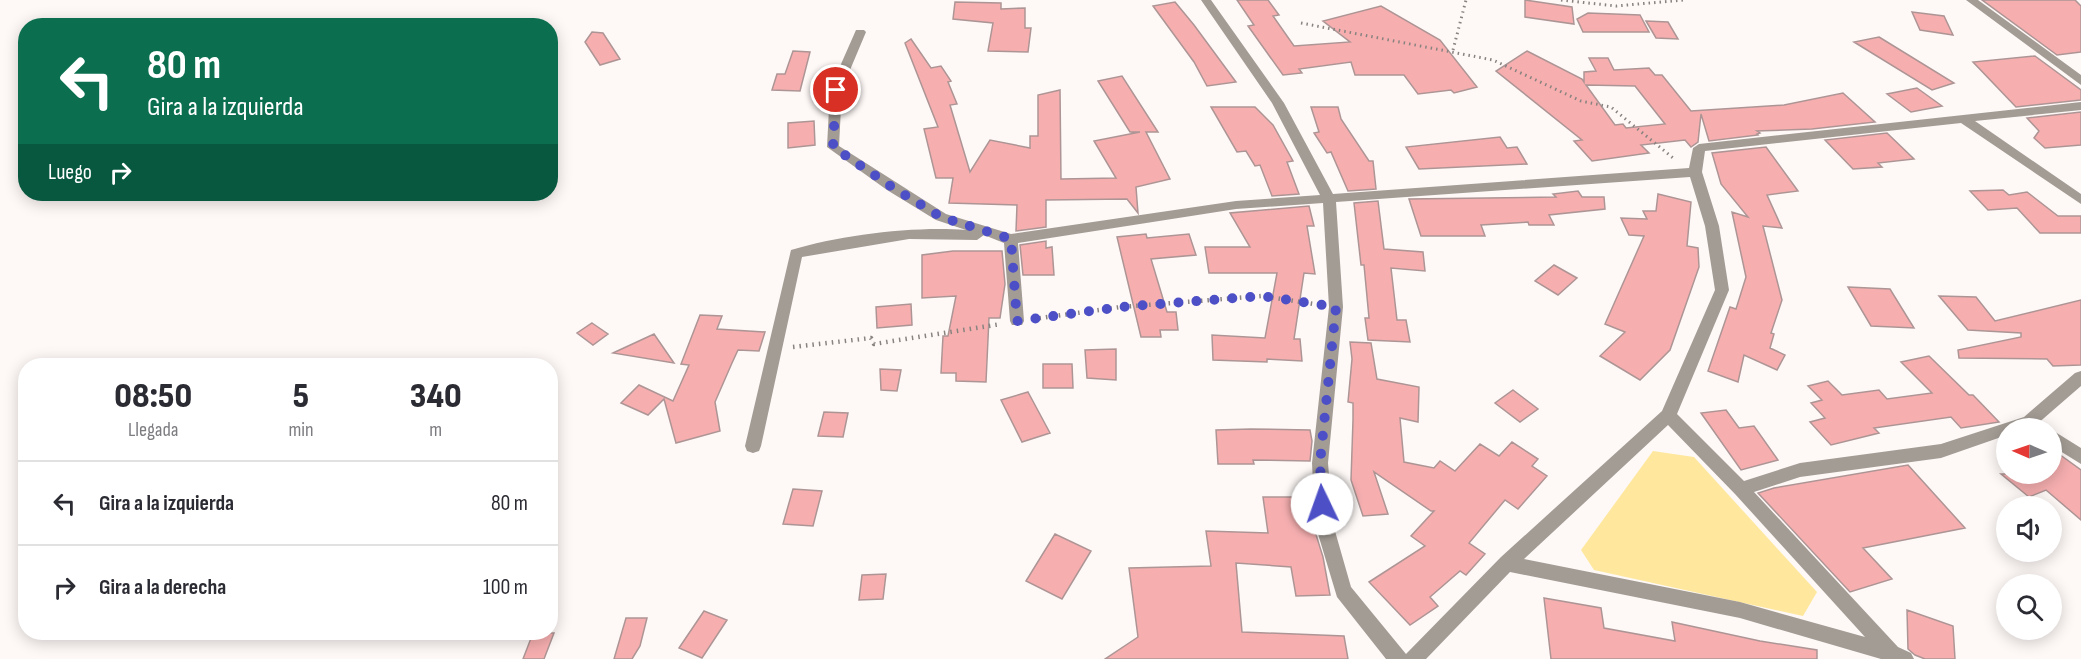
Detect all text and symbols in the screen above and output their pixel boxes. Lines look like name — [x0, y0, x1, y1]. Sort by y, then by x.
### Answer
text: 80 m — [147, 40, 221, 91]
icon: left — [48, 42, 126, 120]
pin — [810, 64, 861, 115]
icon: arrive — [819, 73, 852, 106]
text: Gira a la izquierda — [147, 91, 304, 123]
icon: right — [104, 156, 137, 189]
text: Luego — [48, 159, 92, 186]
text: 08:50 — [114, 375, 192, 418]
text: 5 — [293, 375, 309, 418]
text: 340 — [410, 375, 462, 418]
text: Llegada — [128, 418, 179, 442]
text: min — [288, 418, 314, 442]
text: m — [429, 418, 442, 442]
north arrow — [1996, 418, 2062, 484]
map controls — [1996, 418, 2062, 640]
position arrow — [1290, 472, 1354, 536]
icon: left — [48, 487, 81, 520]
text: Gira a la izquierda — [99, 490, 234, 517]
text: 80 m — [491, 490, 528, 517]
button: sound — [1996, 496, 2062, 562]
icon: right — [48, 571, 81, 604]
text: Gira a la derecha — [99, 574, 226, 601]
text: 100 m — [483, 574, 528, 601]
button: search — [1996, 574, 2062, 640]

